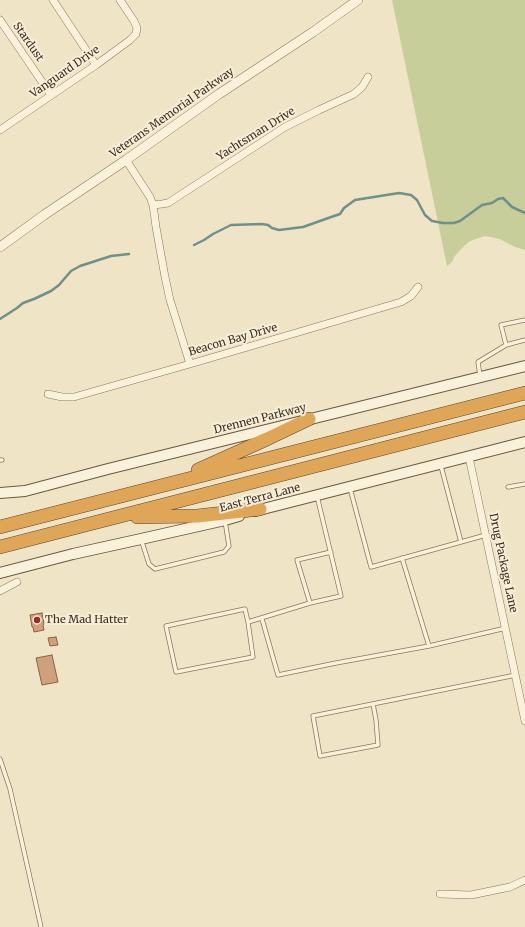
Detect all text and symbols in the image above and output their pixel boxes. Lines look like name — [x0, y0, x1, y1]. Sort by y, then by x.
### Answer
street label: Stardust — [10, 20, 46, 64]
street label: Vanguard Drive — [28, 43, 102, 101]
street label: Veterans Memorial Parkway — [107, 65, 237, 161]
street label: Yachtsman Drive — [214, 105, 298, 163]
street label: Beacon Bay Drive — [187, 321, 279, 359]
street label: Drennen Parkway — [212, 401, 308, 437]
street label: East Terra Lane — [218, 481, 302, 515]
street label: Drug Package Lane — [486, 512, 520, 614]
place label: The Mad Hatter — [45, 613, 128, 627]
marker: The Mad Hatter — [32, 615, 42, 625]

